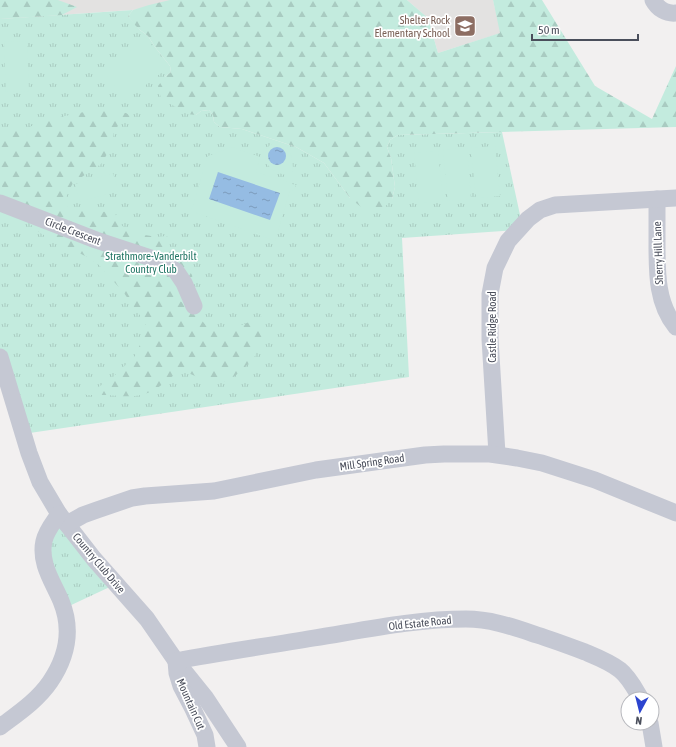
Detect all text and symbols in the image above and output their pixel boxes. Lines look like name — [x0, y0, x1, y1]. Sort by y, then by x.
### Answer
school or university icon: Shelter Rock Elementary School — [452, 13, 478, 39]
place label: Shelter Rock Elementary School — [374, 14, 450, 39]
scale bar — [532, 16, 638, 42]
text: 50 m — [538, 23, 560, 37]
street label: Circle Crescent — [43, 215, 103, 247]
street label: Sherry Hill Lane — [651, 221, 665, 285]
park label: Strathmore-Vanderbilt Country Club — [105, 250, 197, 275]
street label: Castle Ridge Road — [486, 291, 498, 363]
street label: Mill Spring Road — [339, 452, 405, 472]
street label: Country Club Drive — [70, 531, 128, 595]
street label: Old Estate Road — [388, 614, 452, 632]
street label: Mountain Cut — [174, 677, 208, 731]
north arrow — [620, 691, 660, 731]
text: N — [635, 715, 643, 727]

